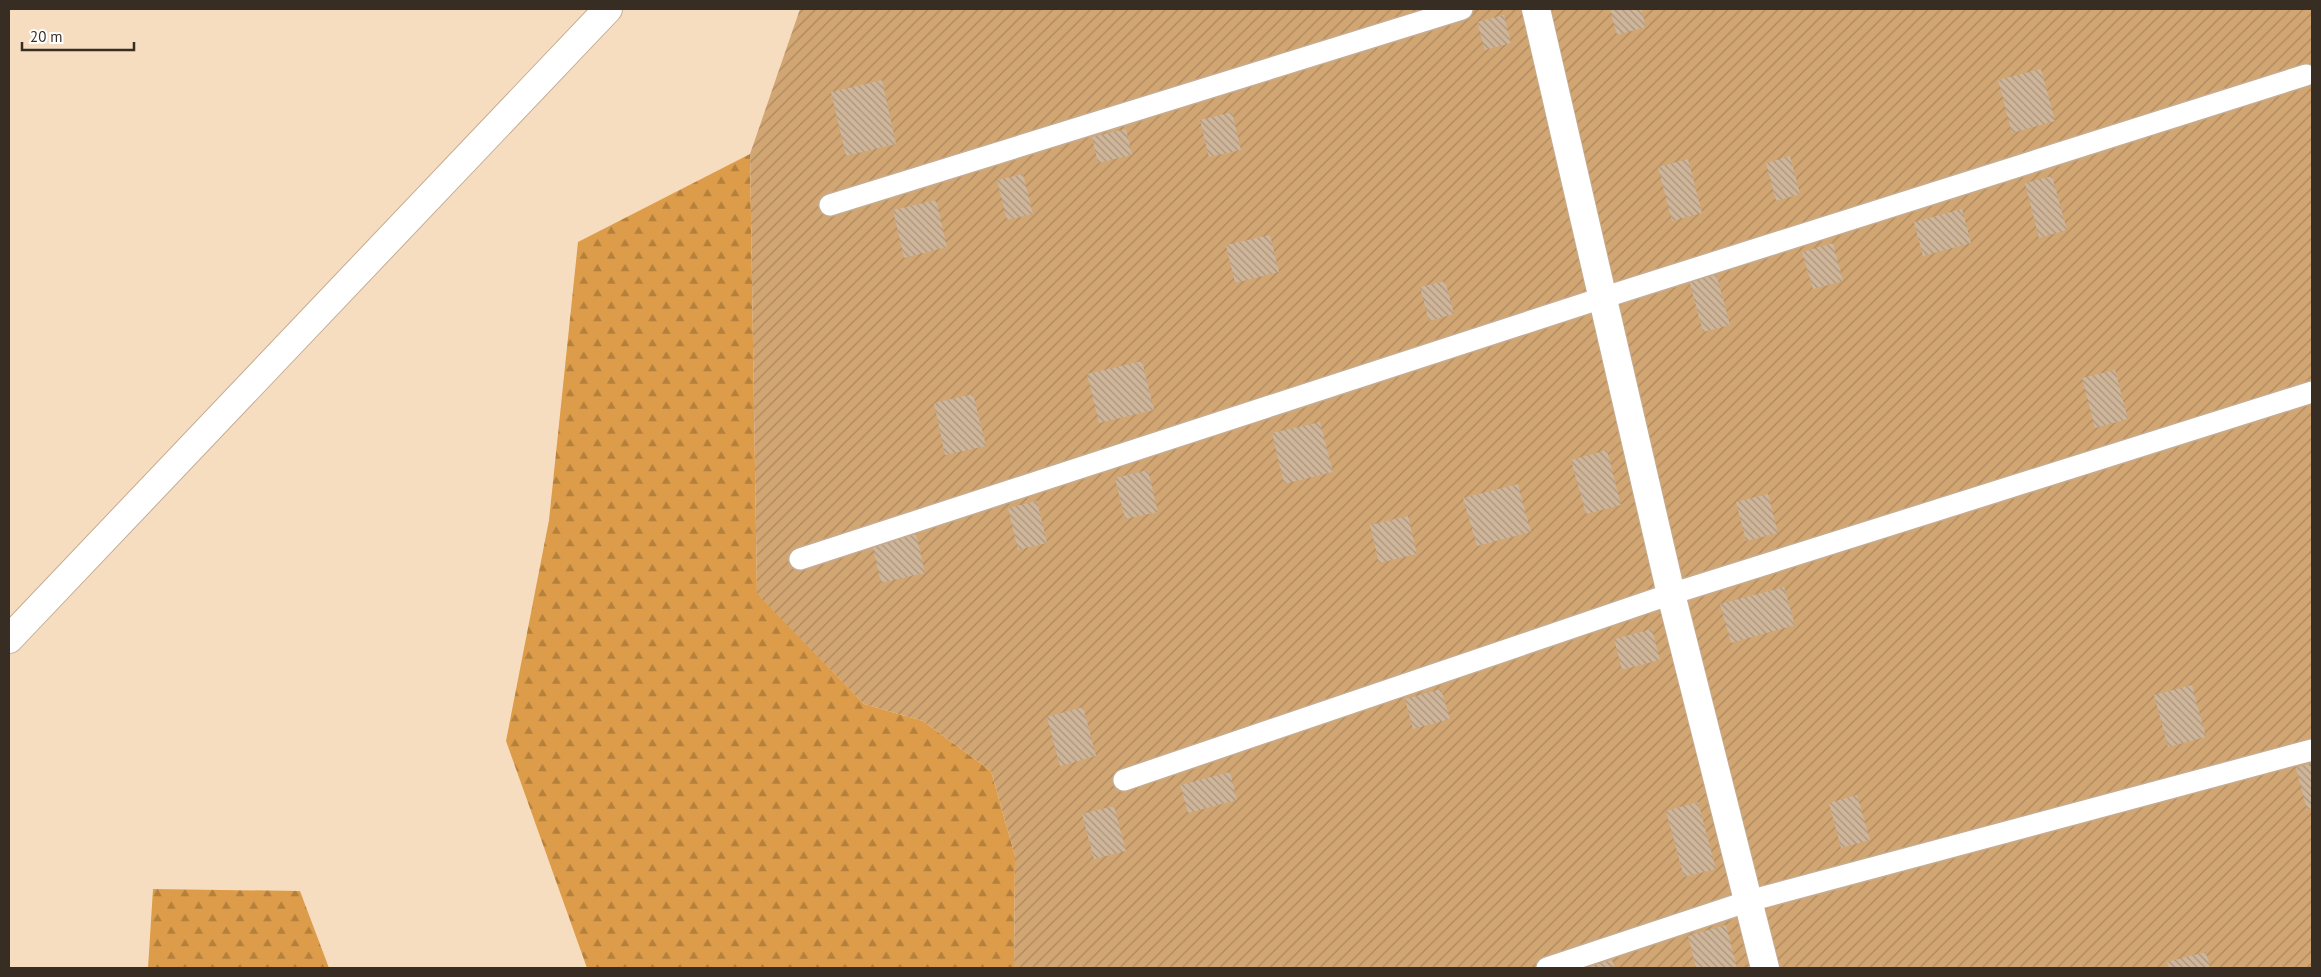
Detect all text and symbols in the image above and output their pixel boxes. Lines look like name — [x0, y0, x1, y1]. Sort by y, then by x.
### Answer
scale bar — [22, 20, 135, 52]
text: 20 m — [30, 27, 63, 46]

